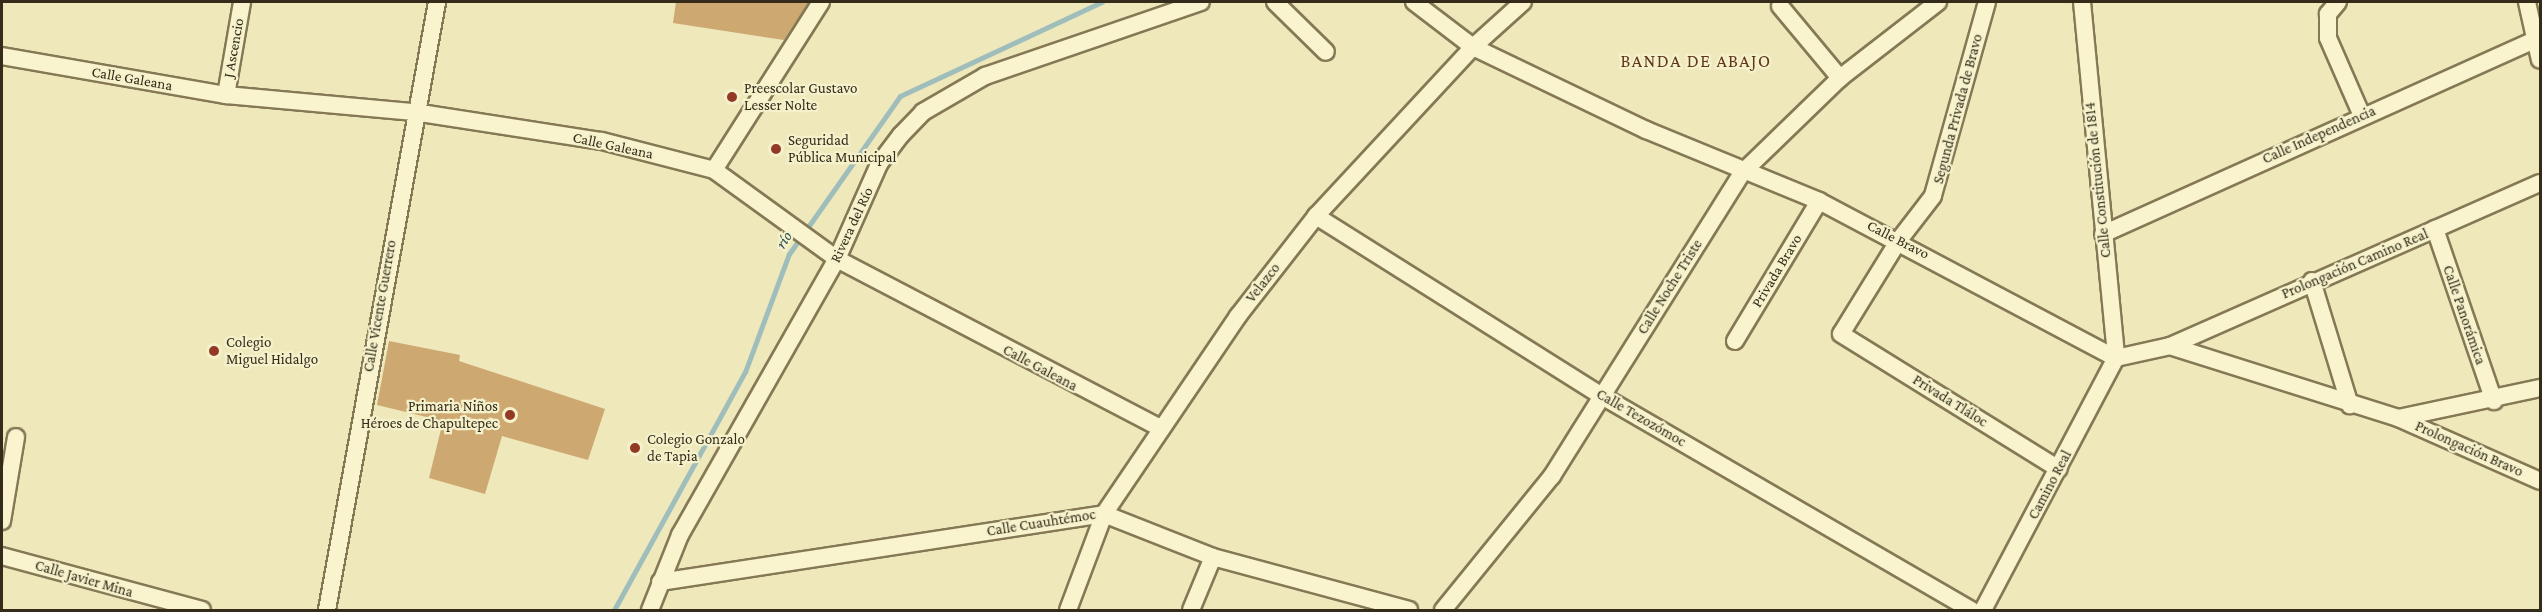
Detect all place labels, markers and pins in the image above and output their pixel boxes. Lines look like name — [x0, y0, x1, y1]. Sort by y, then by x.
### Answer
place label: Preescolar Gustavo Lesser Nolte — [744, 79, 858, 114]
marker: Preescolar Gustavo Lesser Nolte — [725, 90, 739, 104]
place label: Seguridad Pública Municipal — [788, 131, 896, 166]
marker: Seguridad Pública Municipal — [769, 142, 783, 156]
place label: Colegio Miguel Hidalgo — [226, 333, 318, 368]
marker: Colegio Miguel Hidalgo — [207, 344, 221, 358]
place label: Primaria Niños Héroes de Chapultepec — [361, 397, 498, 432]
marker: Primaria Niños Héroes de Chapultepec — [503, 408, 517, 422]
place label: Colegio Gonzalo de Tapia — [647, 430, 745, 465]
marker: Colegio Gonzalo de Tapia — [628, 441, 642, 455]

